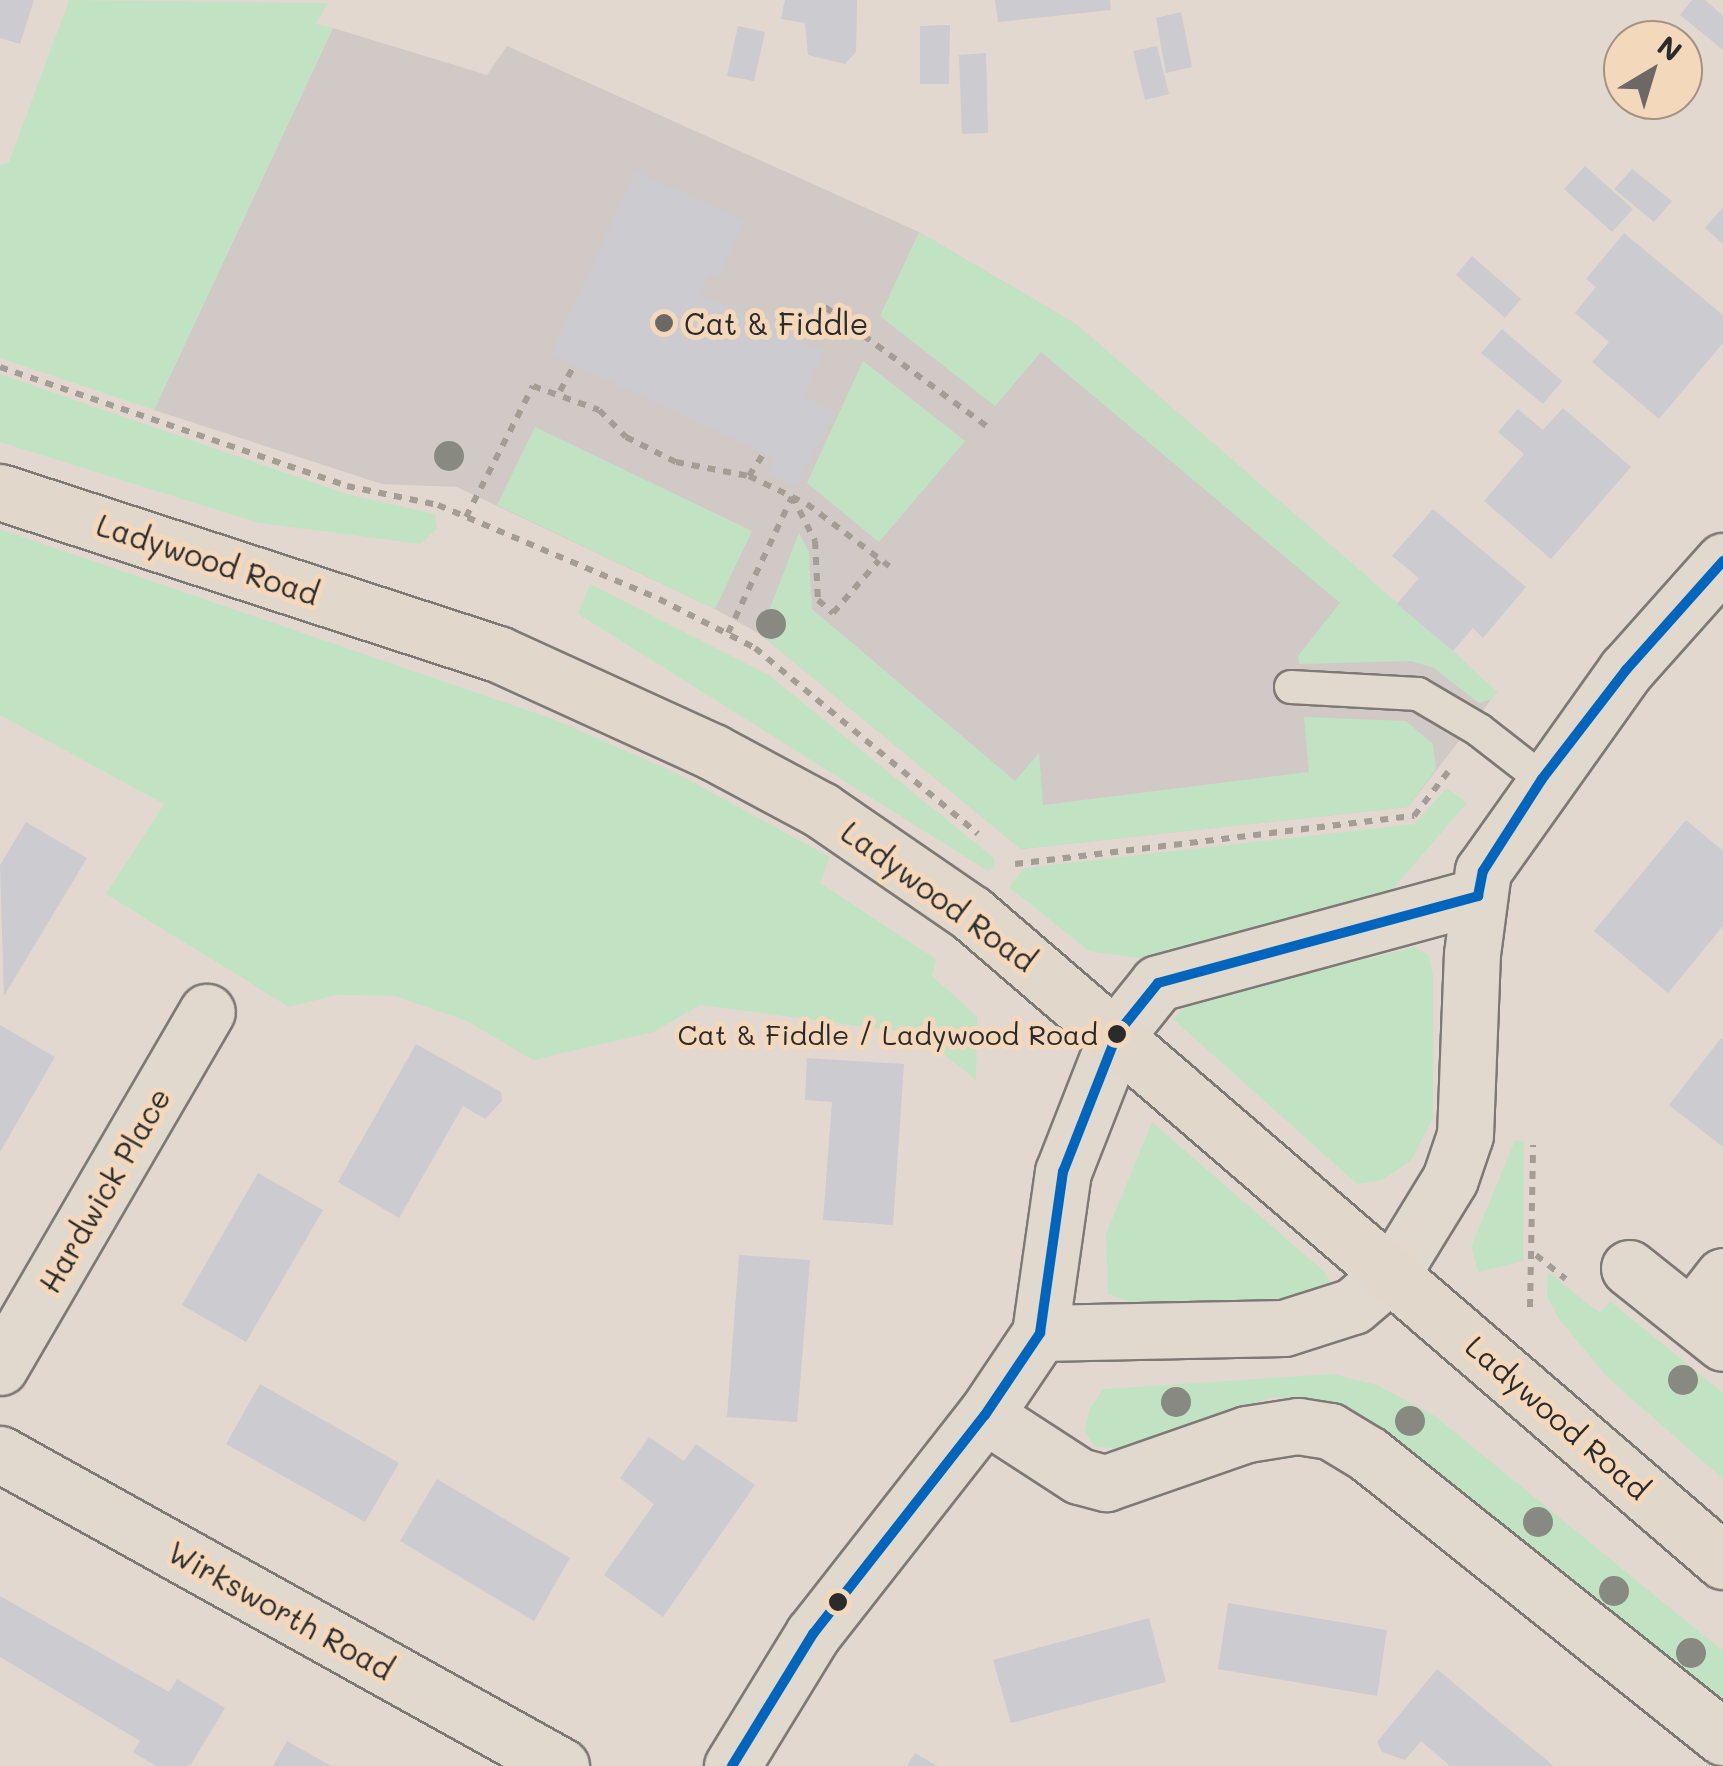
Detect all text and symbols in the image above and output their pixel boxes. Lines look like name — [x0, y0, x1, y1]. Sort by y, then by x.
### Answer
north arrow — [1603, 20, 1703, 120]
text: N — [1651, 27, 1690, 69]
place label: Cat & Fiddle — [684, 305, 868, 341]
marker: Cat & Fiddle — [653, 312, 675, 334]
street label: Ladywood Road — [92, 506, 324, 612]
street label: Ladywood Road — [835, 813, 1043, 979]
place label: Cat & Fiddle / Ladywood Road — [677, 1017, 1098, 1051]
marker: Cat & Fiddle / Ladywood Road — [1107, 1024, 1127, 1044]
street label: Hardwick Place — [31, 1081, 177, 1299]
street label: Ladywood Road — [1459, 1328, 1657, 1506]
street label: Wirksworth Road — [162, 1533, 400, 1687]
unlabelled marker — [828, 1592, 848, 1612]

